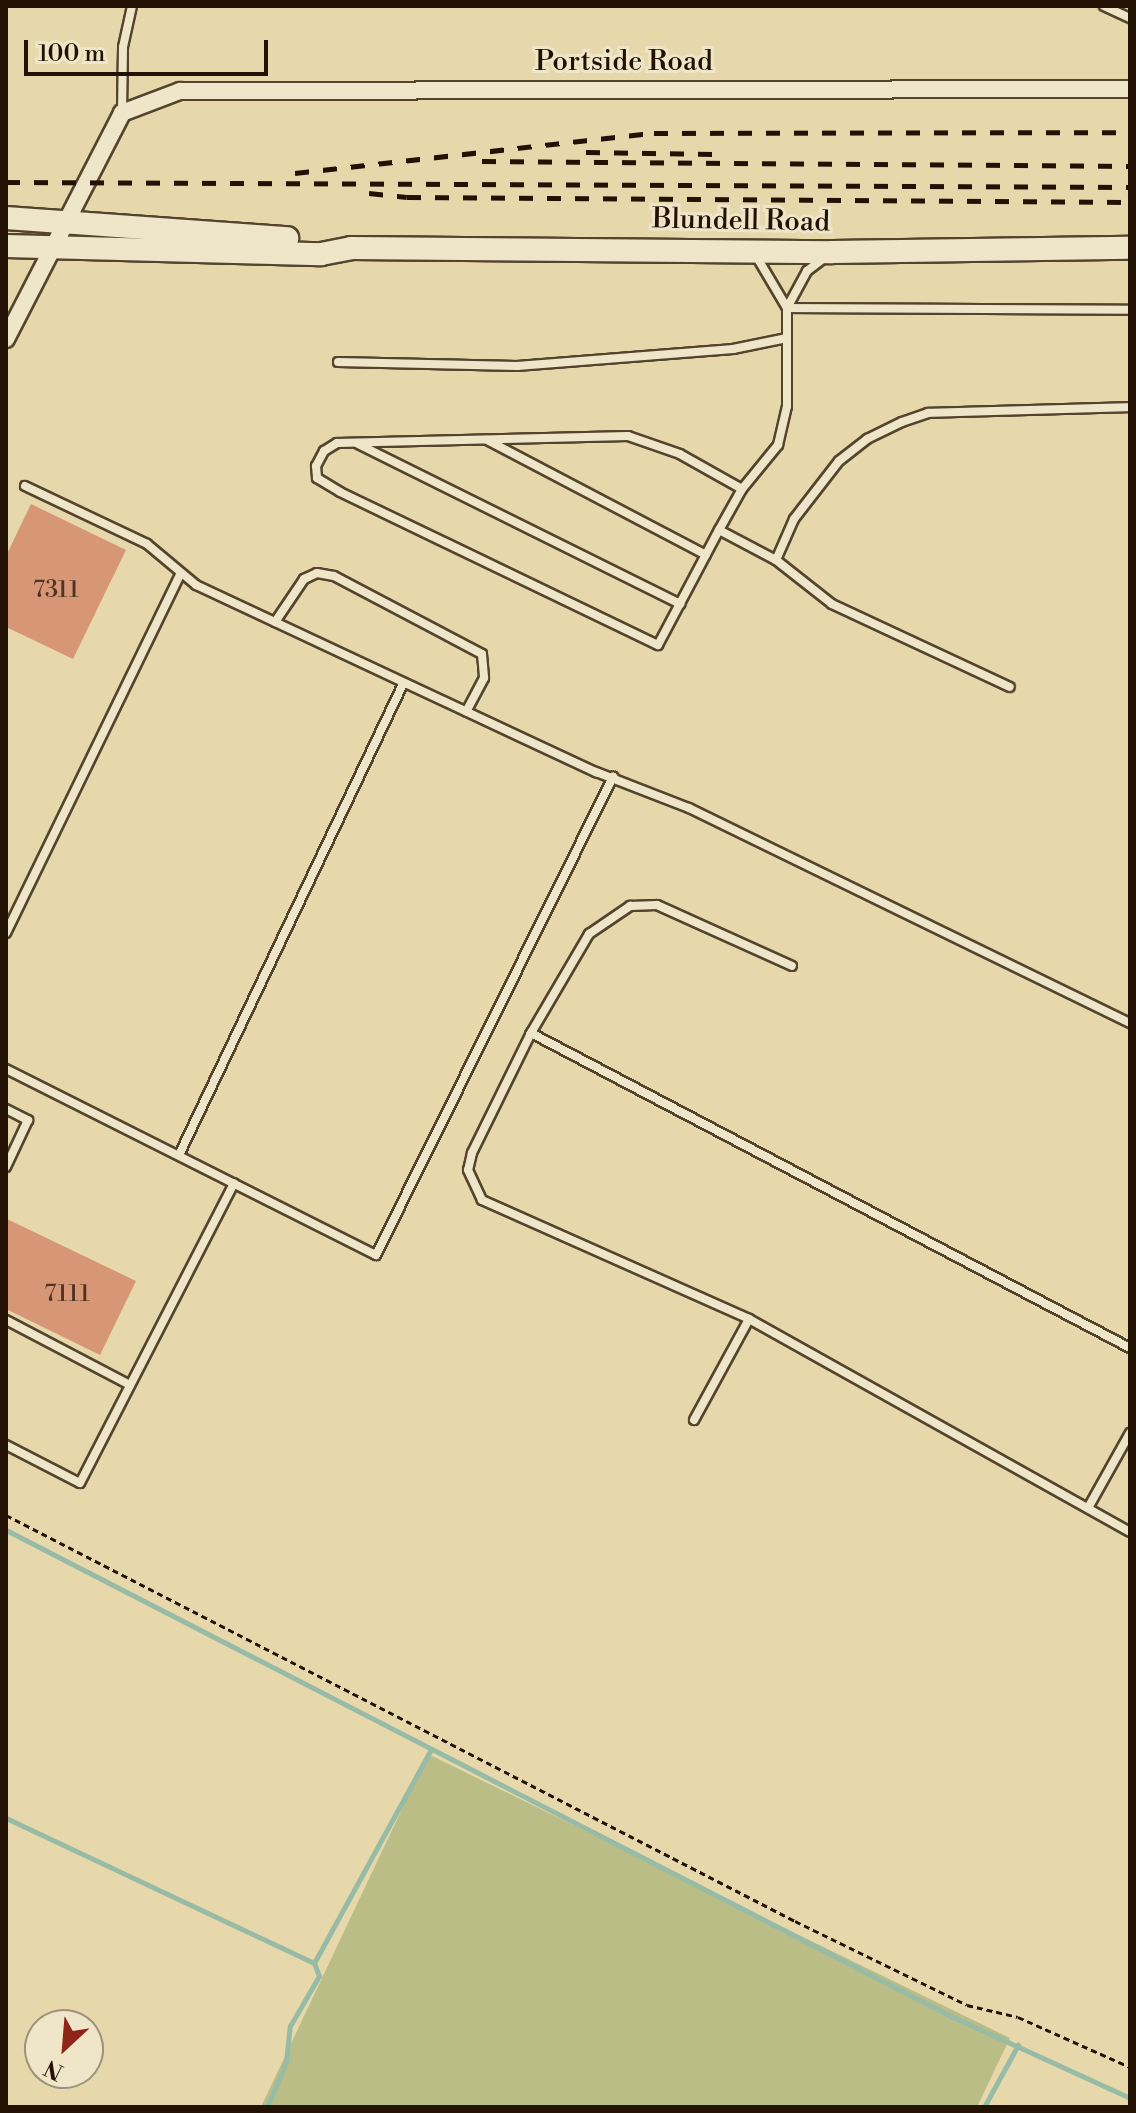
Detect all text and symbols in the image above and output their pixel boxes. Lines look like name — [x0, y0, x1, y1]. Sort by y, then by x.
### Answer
scale bar — [28, 24, 272, 74]
text: 100 m — [38, 39, 105, 69]
street label: Portside Road — [535, 45, 713, 79]
street label: Blundell Road — [652, 203, 830, 239]
house number: 7311 — [33, 577, 79, 605]
house number: 7111 — [44, 1281, 90, 1309]
north arrow — [24, 2009, 104, 2089]
text: N — [40, 2053, 68, 2085]

